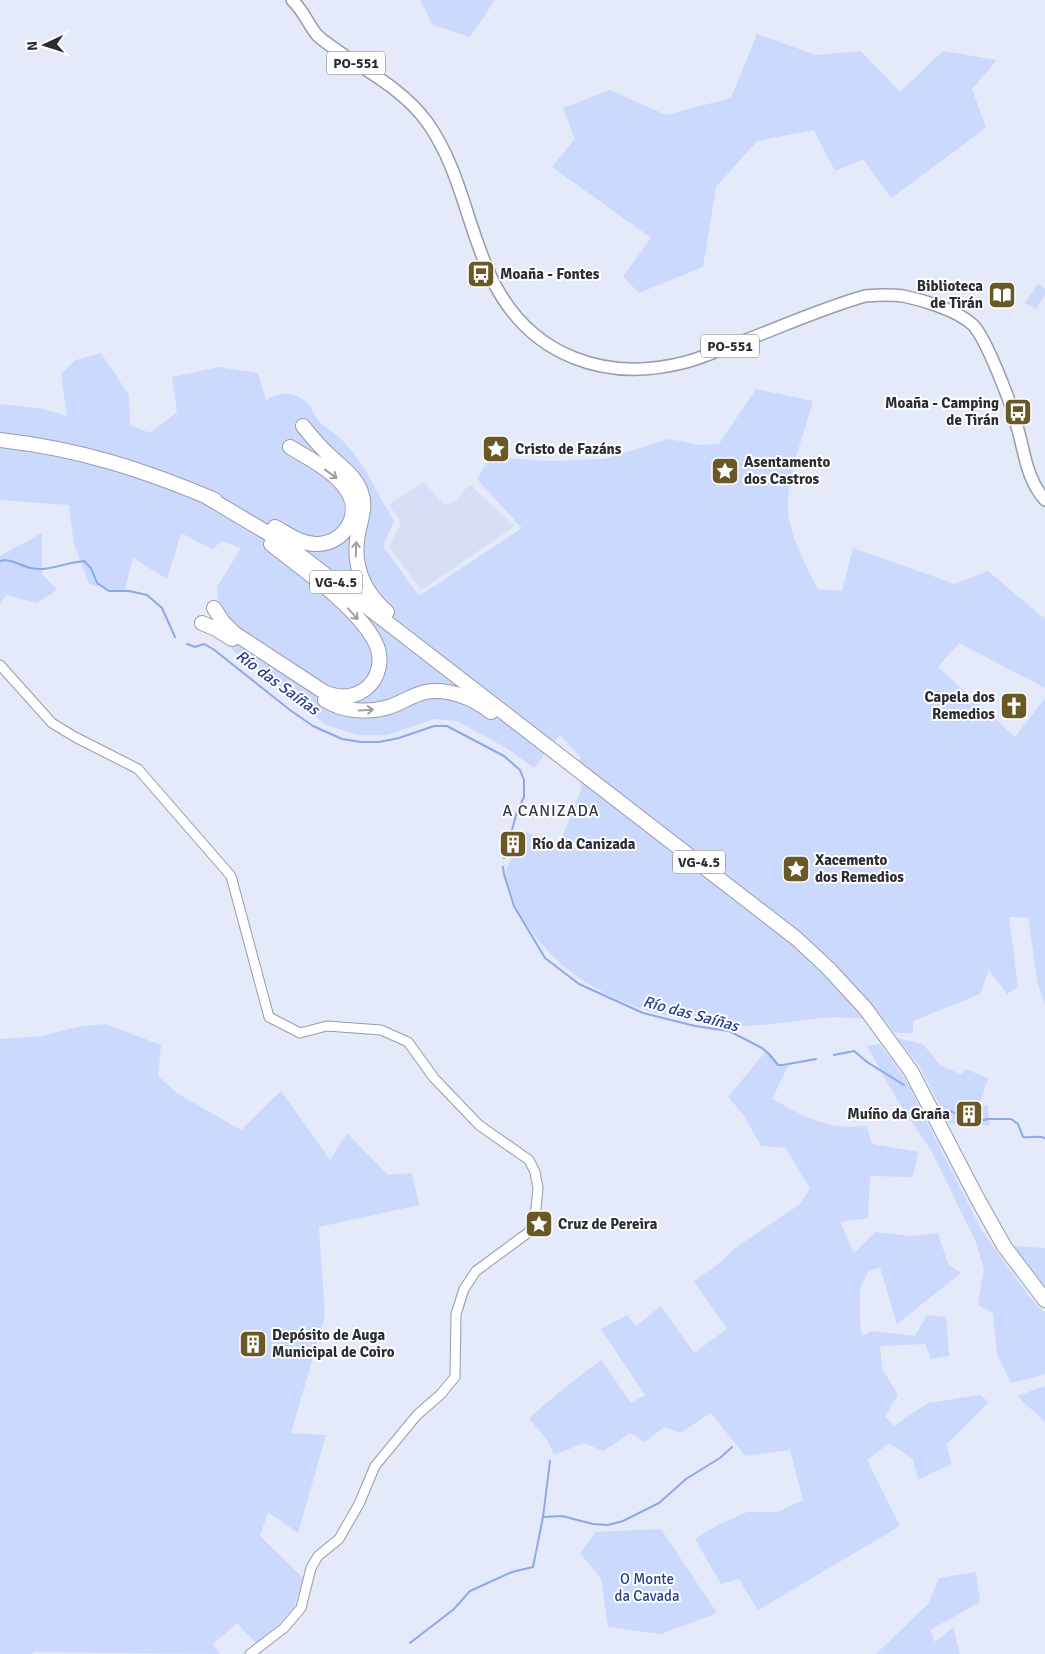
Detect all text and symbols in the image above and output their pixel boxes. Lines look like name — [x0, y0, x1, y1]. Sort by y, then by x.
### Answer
north arrow — [20, 20, 70, 70]
text: N — [24, 40, 41, 51]
road number: PO-551 — [327, 52, 385, 74]
bus stop icon: Moaña - Fontes — [466, 259, 496, 289]
place label: Moaña - Fontes — [500, 265, 600, 283]
place label: Biblioteca de Tirán — [917, 277, 983, 312]
library icon: Biblioteca de Tirán — [987, 280, 1017, 310]
road number: PO-551 — [701, 334, 759, 358]
place label: Moaña - Camping de Tirán — [885, 394, 999, 429]
bus stop icon: Moaña - Camping de Tirán — [1003, 397, 1033, 427]
place icon: Cristo de Fazáns — [481, 434, 511, 464]
place label: Cristo de Fazáns — [515, 440, 622, 458]
place label: Asentamento dos Castros — [744, 453, 830, 488]
place icon: Asentamento dos Castros — [710, 456, 740, 486]
one-way arrow — [324, 469, 338, 479]
one-way arrow — [352, 541, 361, 557]
road number: VG-4.5 — [310, 570, 362, 594]
one-way arrow — [348, 607, 359, 620]
water label: Río das Saíñas — [232, 646, 325, 721]
place label: Capela dos Remedios — [924, 688, 995, 723]
church icon: Capela dos Remedios — [999, 691, 1029, 721]
one-way arrow — [358, 706, 374, 715]
district label: A CANIZADA — [502, 801, 600, 821]
building icon: Río da Canizada — [498, 829, 528, 859]
place label: Río da Canizada — [532, 835, 636, 853]
road number: VG-4.5 — [673, 850, 725, 874]
place label: Xacemento dos Remedios — [815, 851, 904, 886]
place icon: Xacemento dos Remedios — [781, 854, 811, 884]
water label: Río das Saíñas — [641, 992, 743, 1037]
building icon: Muíño da Graña — [954, 1099, 984, 1129]
place label: Muíño da Graña — [847, 1105, 950, 1123]
place icon: Cruz de Pereira — [524, 1209, 554, 1239]
place label: Cruz de Pereira — [558, 1215, 658, 1233]
place label: Depósito de Auga Municipal de Coiro — [272, 1326, 395, 1361]
building icon: Depósito de Auga Municipal de Coiro — [238, 1329, 268, 1359]
park label: O Monte da Cavada — [614, 1570, 680, 1605]

